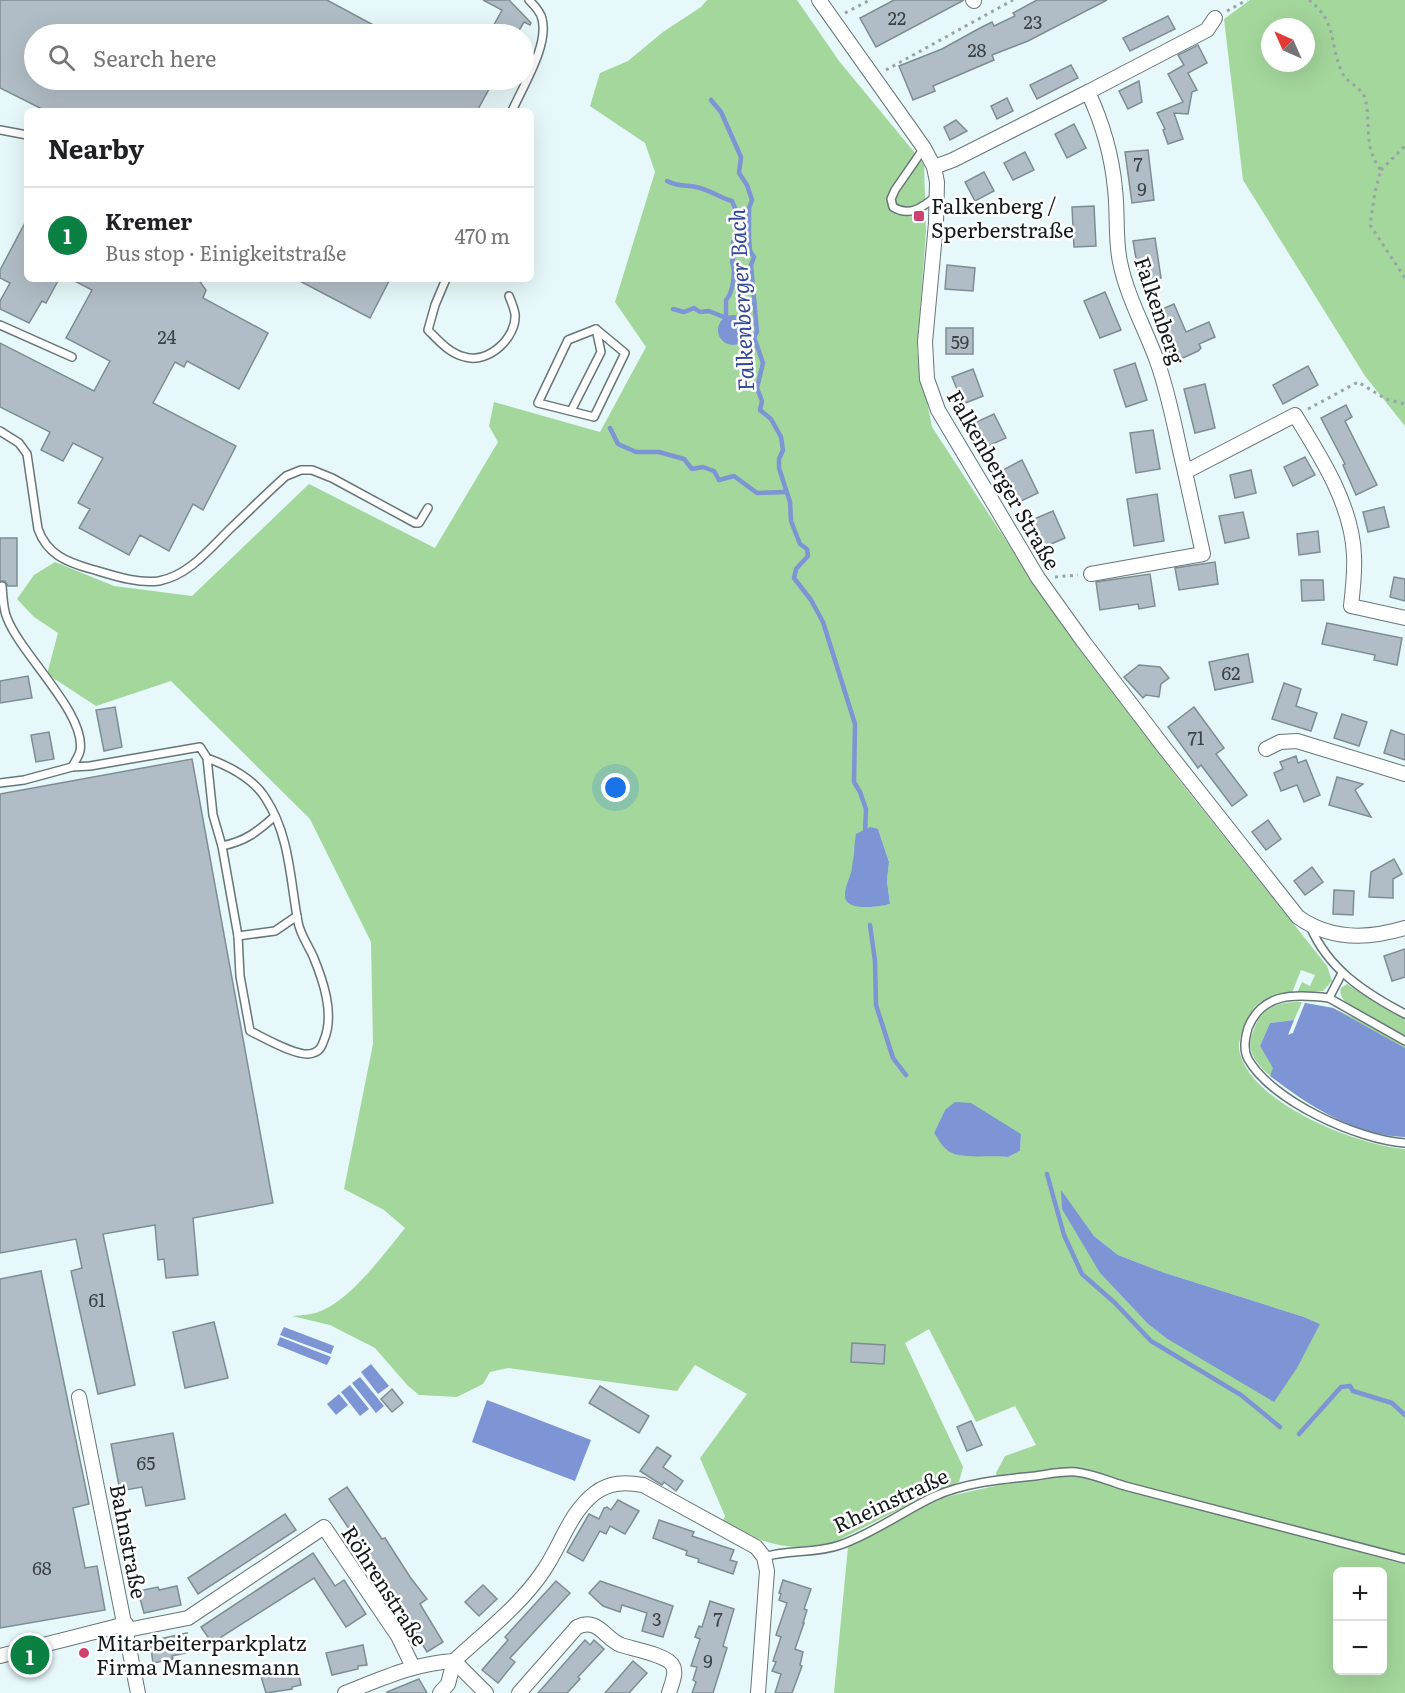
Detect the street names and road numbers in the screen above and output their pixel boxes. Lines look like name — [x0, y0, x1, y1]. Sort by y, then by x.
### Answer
street label: Falkenberg — [1128, 252, 1194, 368]
street label: Falkenberger Straße — [941, 383, 1069, 575]
street label: Rheinstraße — [827, 1459, 953, 1539]
street label: Bahnstraße — [104, 1481, 156, 1601]
street label: Röhrenstraße — [335, 1519, 437, 1651]

